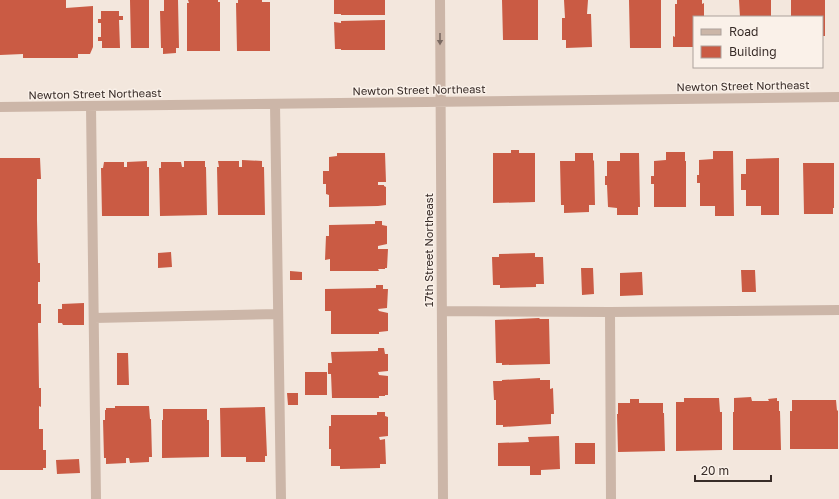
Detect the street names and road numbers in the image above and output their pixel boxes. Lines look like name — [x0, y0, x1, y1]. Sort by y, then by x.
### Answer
street label: Newton Street Northeast — [676, 78, 810, 93]
street label: Newton Street Northeast — [352, 82, 486, 97]
street label: Newton Street Northeast — [28, 86, 162, 101]
street label: 17th Street Northeast — [422, 193, 435, 307]

